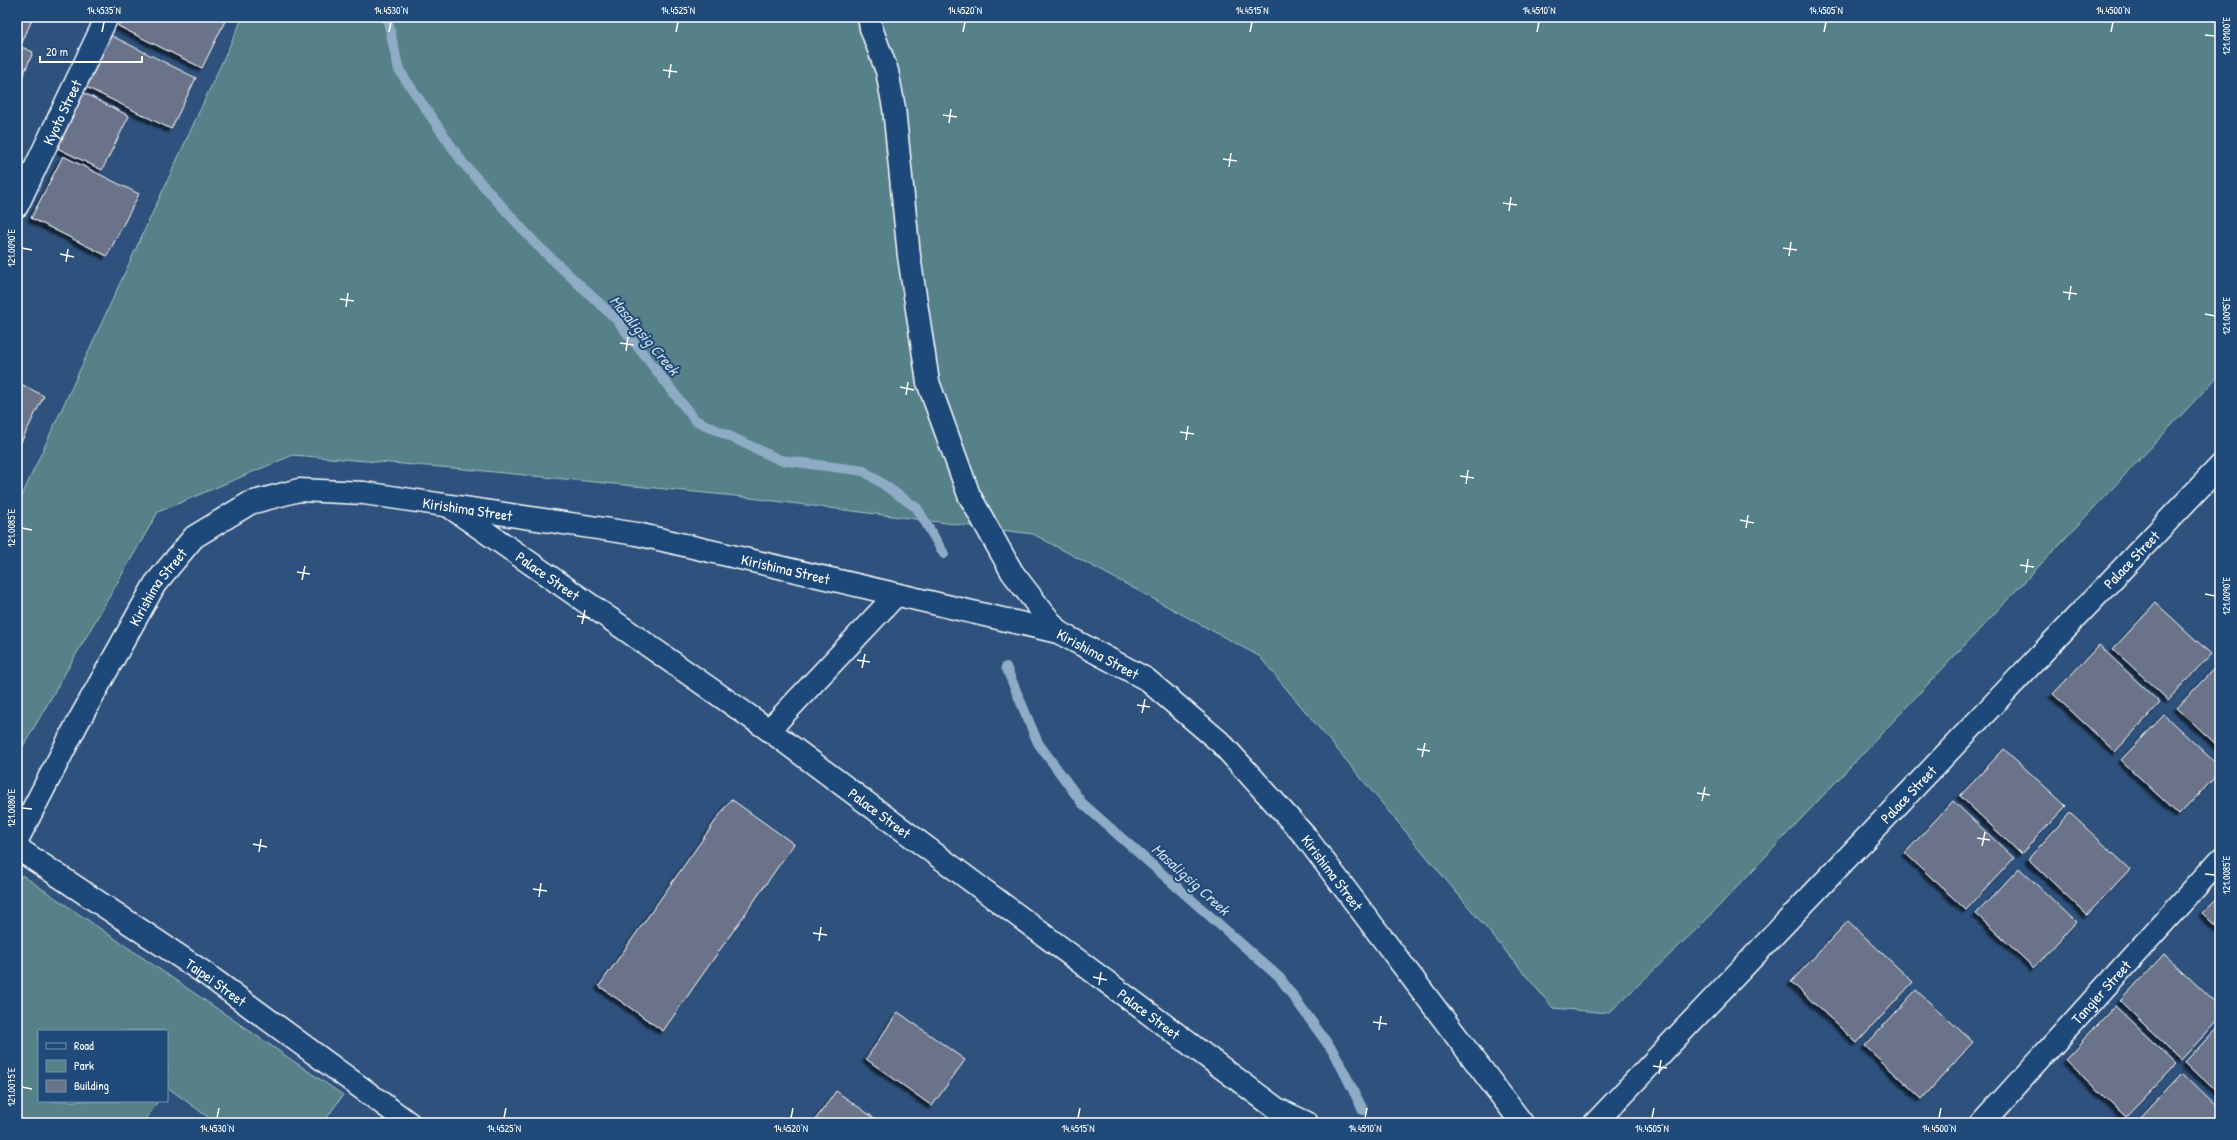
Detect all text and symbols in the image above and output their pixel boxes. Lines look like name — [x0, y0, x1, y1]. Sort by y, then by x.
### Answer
text: 14.4535°N — [87, 4, 121, 17]
text: 14.4530°N — [374, 4, 408, 17]
text: 14.4525°N — [661, 4, 695, 17]
text: 14.4520°N — [948, 4, 982, 17]
text: 14.4515°N — [1236, 4, 1269, 17]
text: 14.4510°N — [1522, 4, 1556, 17]
text: 14.4505°N — [1809, 4, 1843, 17]
text: 14.4500°N — [2096, 4, 2130, 17]
text: 121.0100°E — [2220, 16, 2233, 55]
scale bar — [40, 38, 142, 64]
text: 20 m — [46, 43, 68, 60]
street label: Kyoto Street — [37, 75, 87, 148]
text: 121.0090°E — [5, 228, 18, 267]
water label: Masaligsig Creek — [605, 290, 686, 381]
text: 121.0095°E — [2220, 297, 2233, 335]
street label: Kirishima Street — [421, 491, 515, 526]
text: 121.0085°E — [5, 508, 18, 547]
street label: Palace Street — [2098, 525, 2165, 593]
street label: Kirishima Street — [123, 543, 192, 629]
street label: Palace Street — [512, 546, 585, 606]
street label: Kirishima Street — [739, 548, 833, 589]
text: 121.0090°E — [2220, 576, 2233, 615]
street label: Kirishima Street — [1053, 623, 1144, 684]
street label: Palace Street — [1875, 760, 1941, 828]
street label: Palace Street — [844, 782, 916, 844]
text: 121.0080°E — [5, 788, 18, 827]
street label: Kirishima Street — [1297, 830, 1369, 916]
water label: Masaligsig Creek — [1147, 838, 1236, 921]
text: 121.0085°E — [2220, 855, 2233, 894]
street label: Taipei Street — [182, 953, 252, 1011]
street label: Tangier Street — [2066, 954, 2136, 1028]
street label: Palace Street — [1114, 983, 1186, 1044]
legend — [38, 1030, 168, 1102]
text: Road — [74, 1037, 94, 1054]
text: Park — [74, 1057, 94, 1074]
text: 121.0075°E — [5, 1067, 18, 1106]
text: Building — [74, 1077, 109, 1094]
text: 14.4530°N — [200, 1122, 234, 1135]
text: 14.4525°N — [487, 1122, 521, 1135]
text: 14.4520°N — [774, 1122, 808, 1135]
text: 14.4515°N — [1062, 1122, 1095, 1135]
text: 14.4510°N — [1348, 1122, 1382, 1135]
text: 14.4505°N — [1635, 1122, 1669, 1135]
text: 14.4500°N — [1922, 1122, 1956, 1135]

